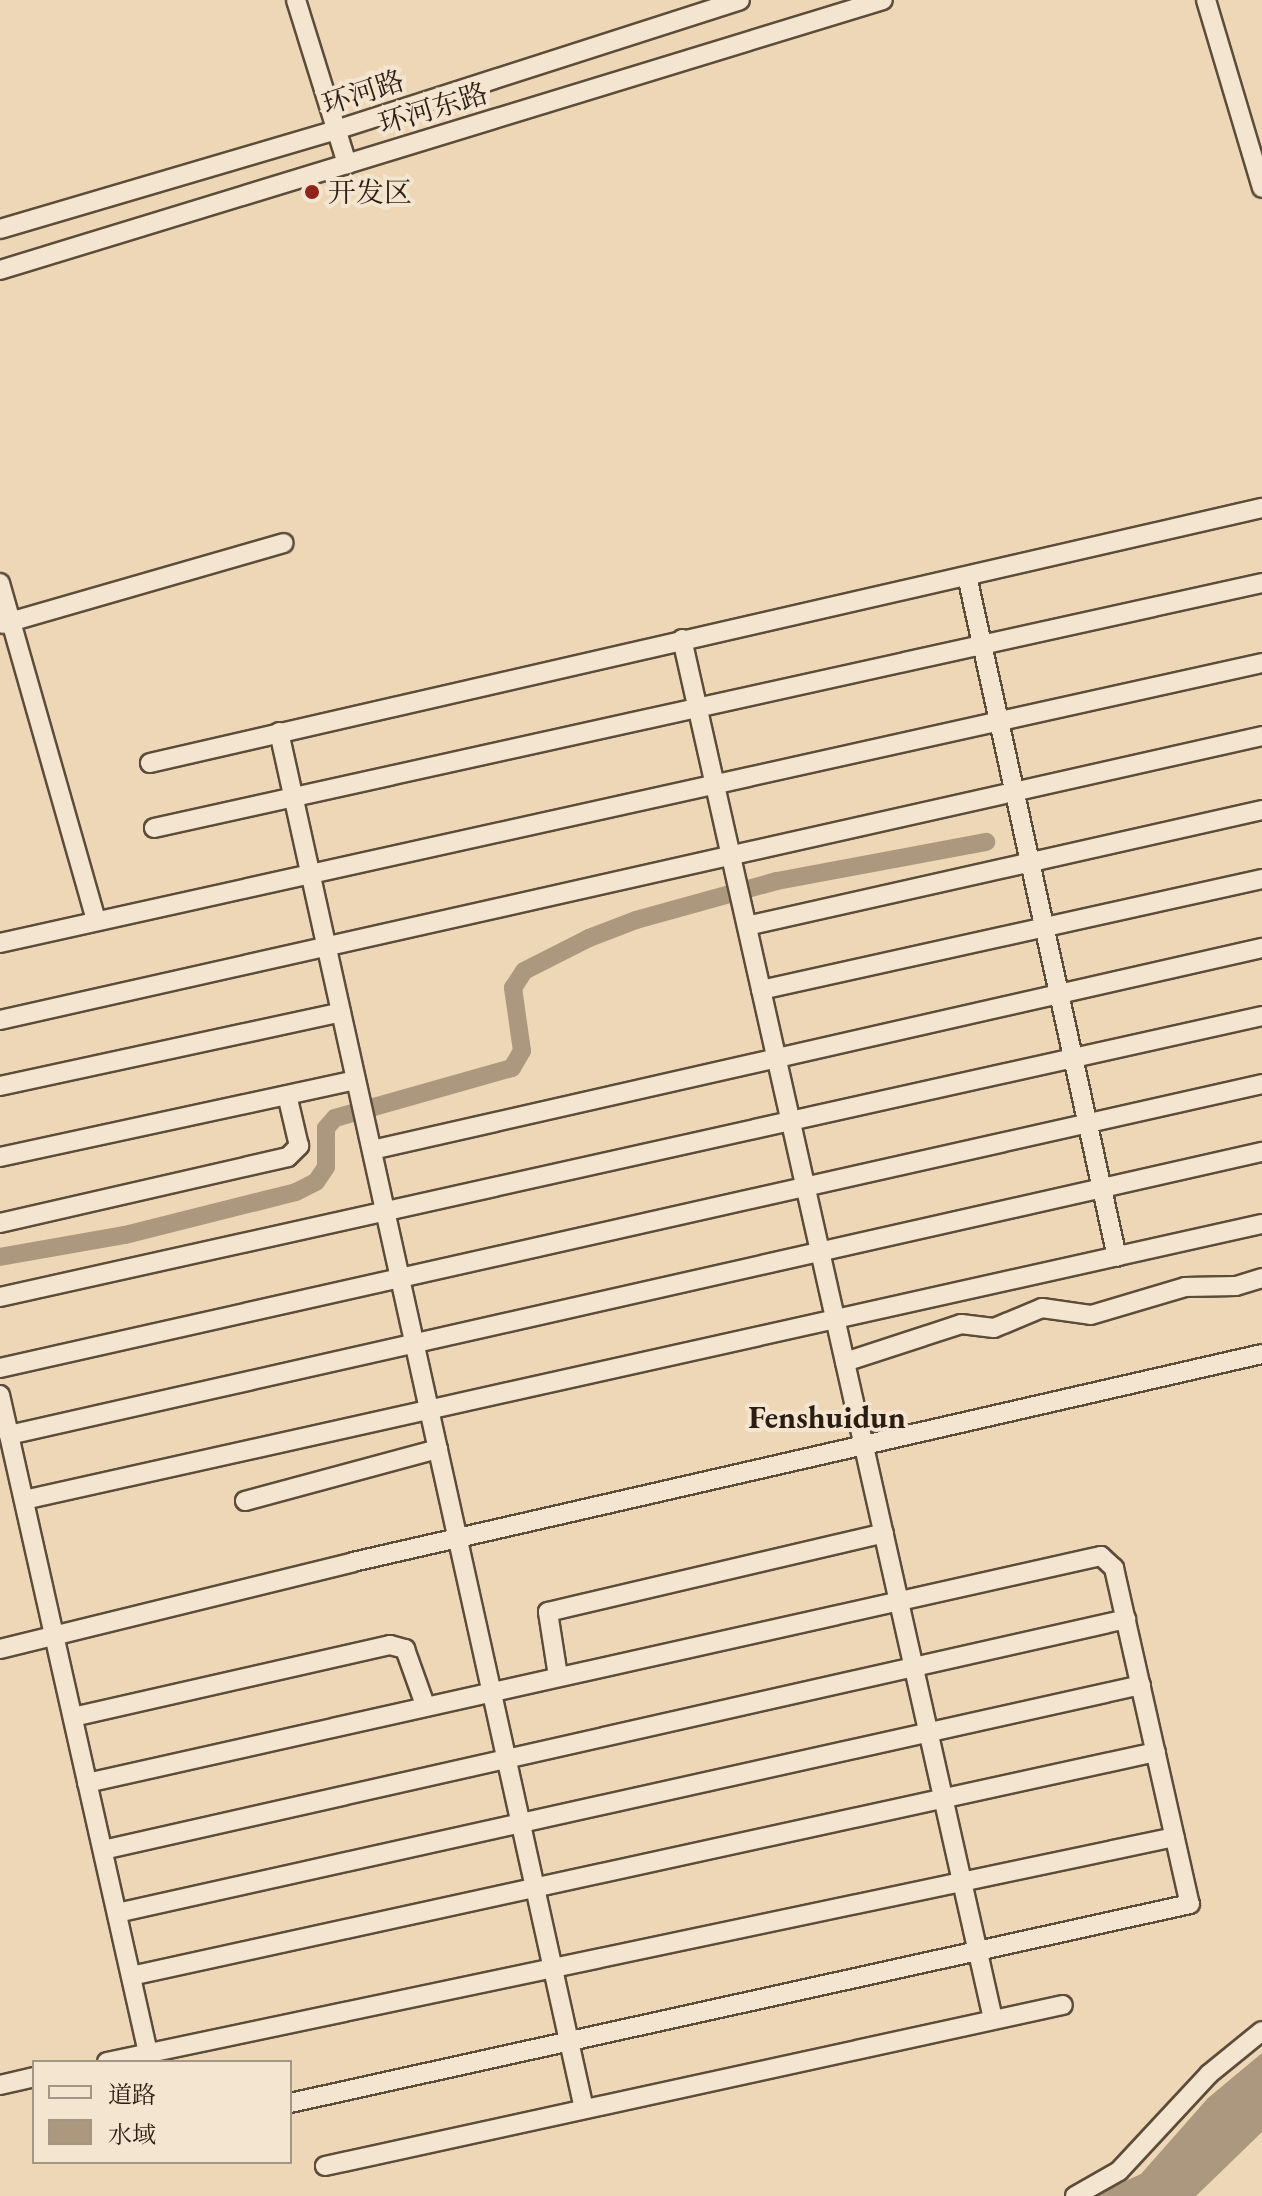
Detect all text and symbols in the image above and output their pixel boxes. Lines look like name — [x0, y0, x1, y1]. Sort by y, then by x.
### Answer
street label: 环河路 — [318, 63, 408, 121]
street label: 环河东路 — [375, 76, 491, 140]
place label: 开发区 — [328, 175, 412, 209]
marker: 开发区 — [303, 183, 321, 201]
district label: Fenshuidun — [748, 1398, 906, 1436]
legend — [32, 2060, 292, 2164]
text: 道路 — [108, 2079, 156, 2110]
text: 水域 — [108, 2119, 156, 2150]

